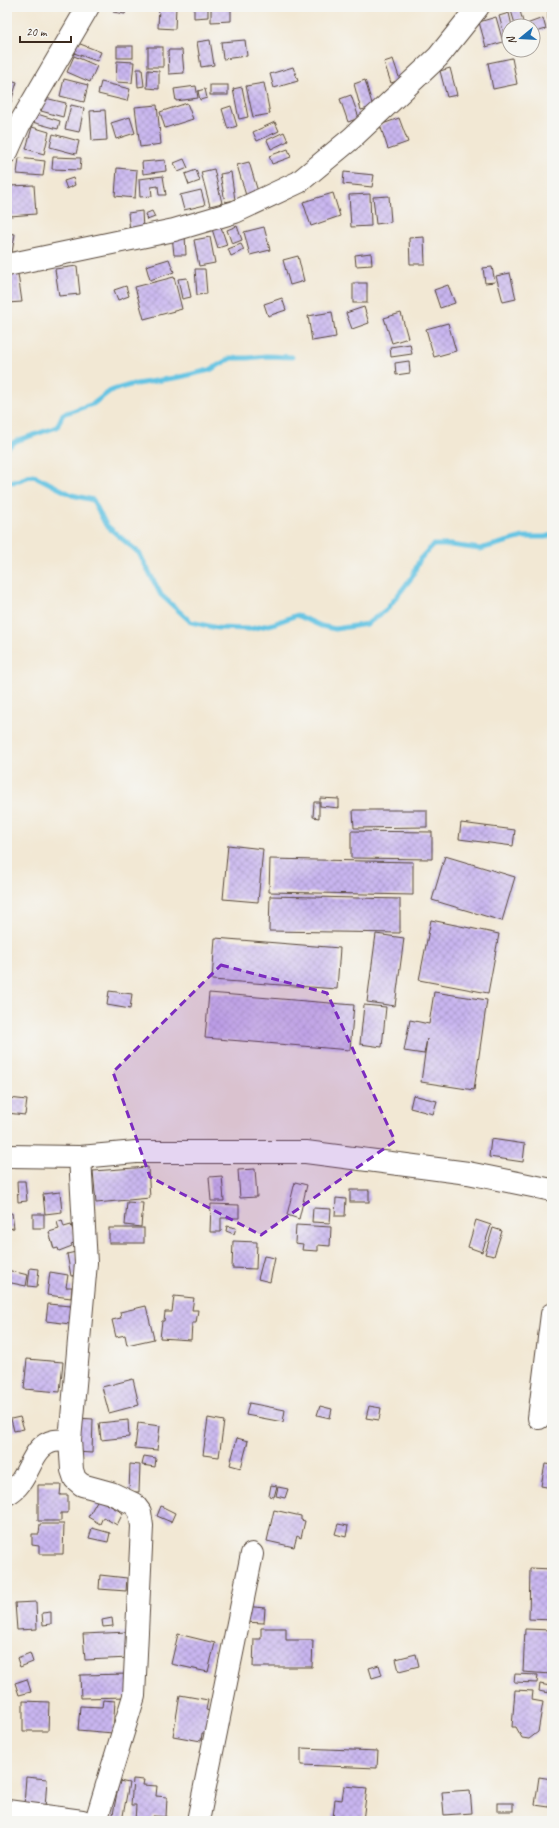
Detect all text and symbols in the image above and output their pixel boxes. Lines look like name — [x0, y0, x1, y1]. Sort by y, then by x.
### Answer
scale bar — [20, 18, 71, 44]
north arrow — [501, 18, 541, 58]
text: 20 m — [26, 24, 48, 40]
text: N — [503, 34, 519, 46]

